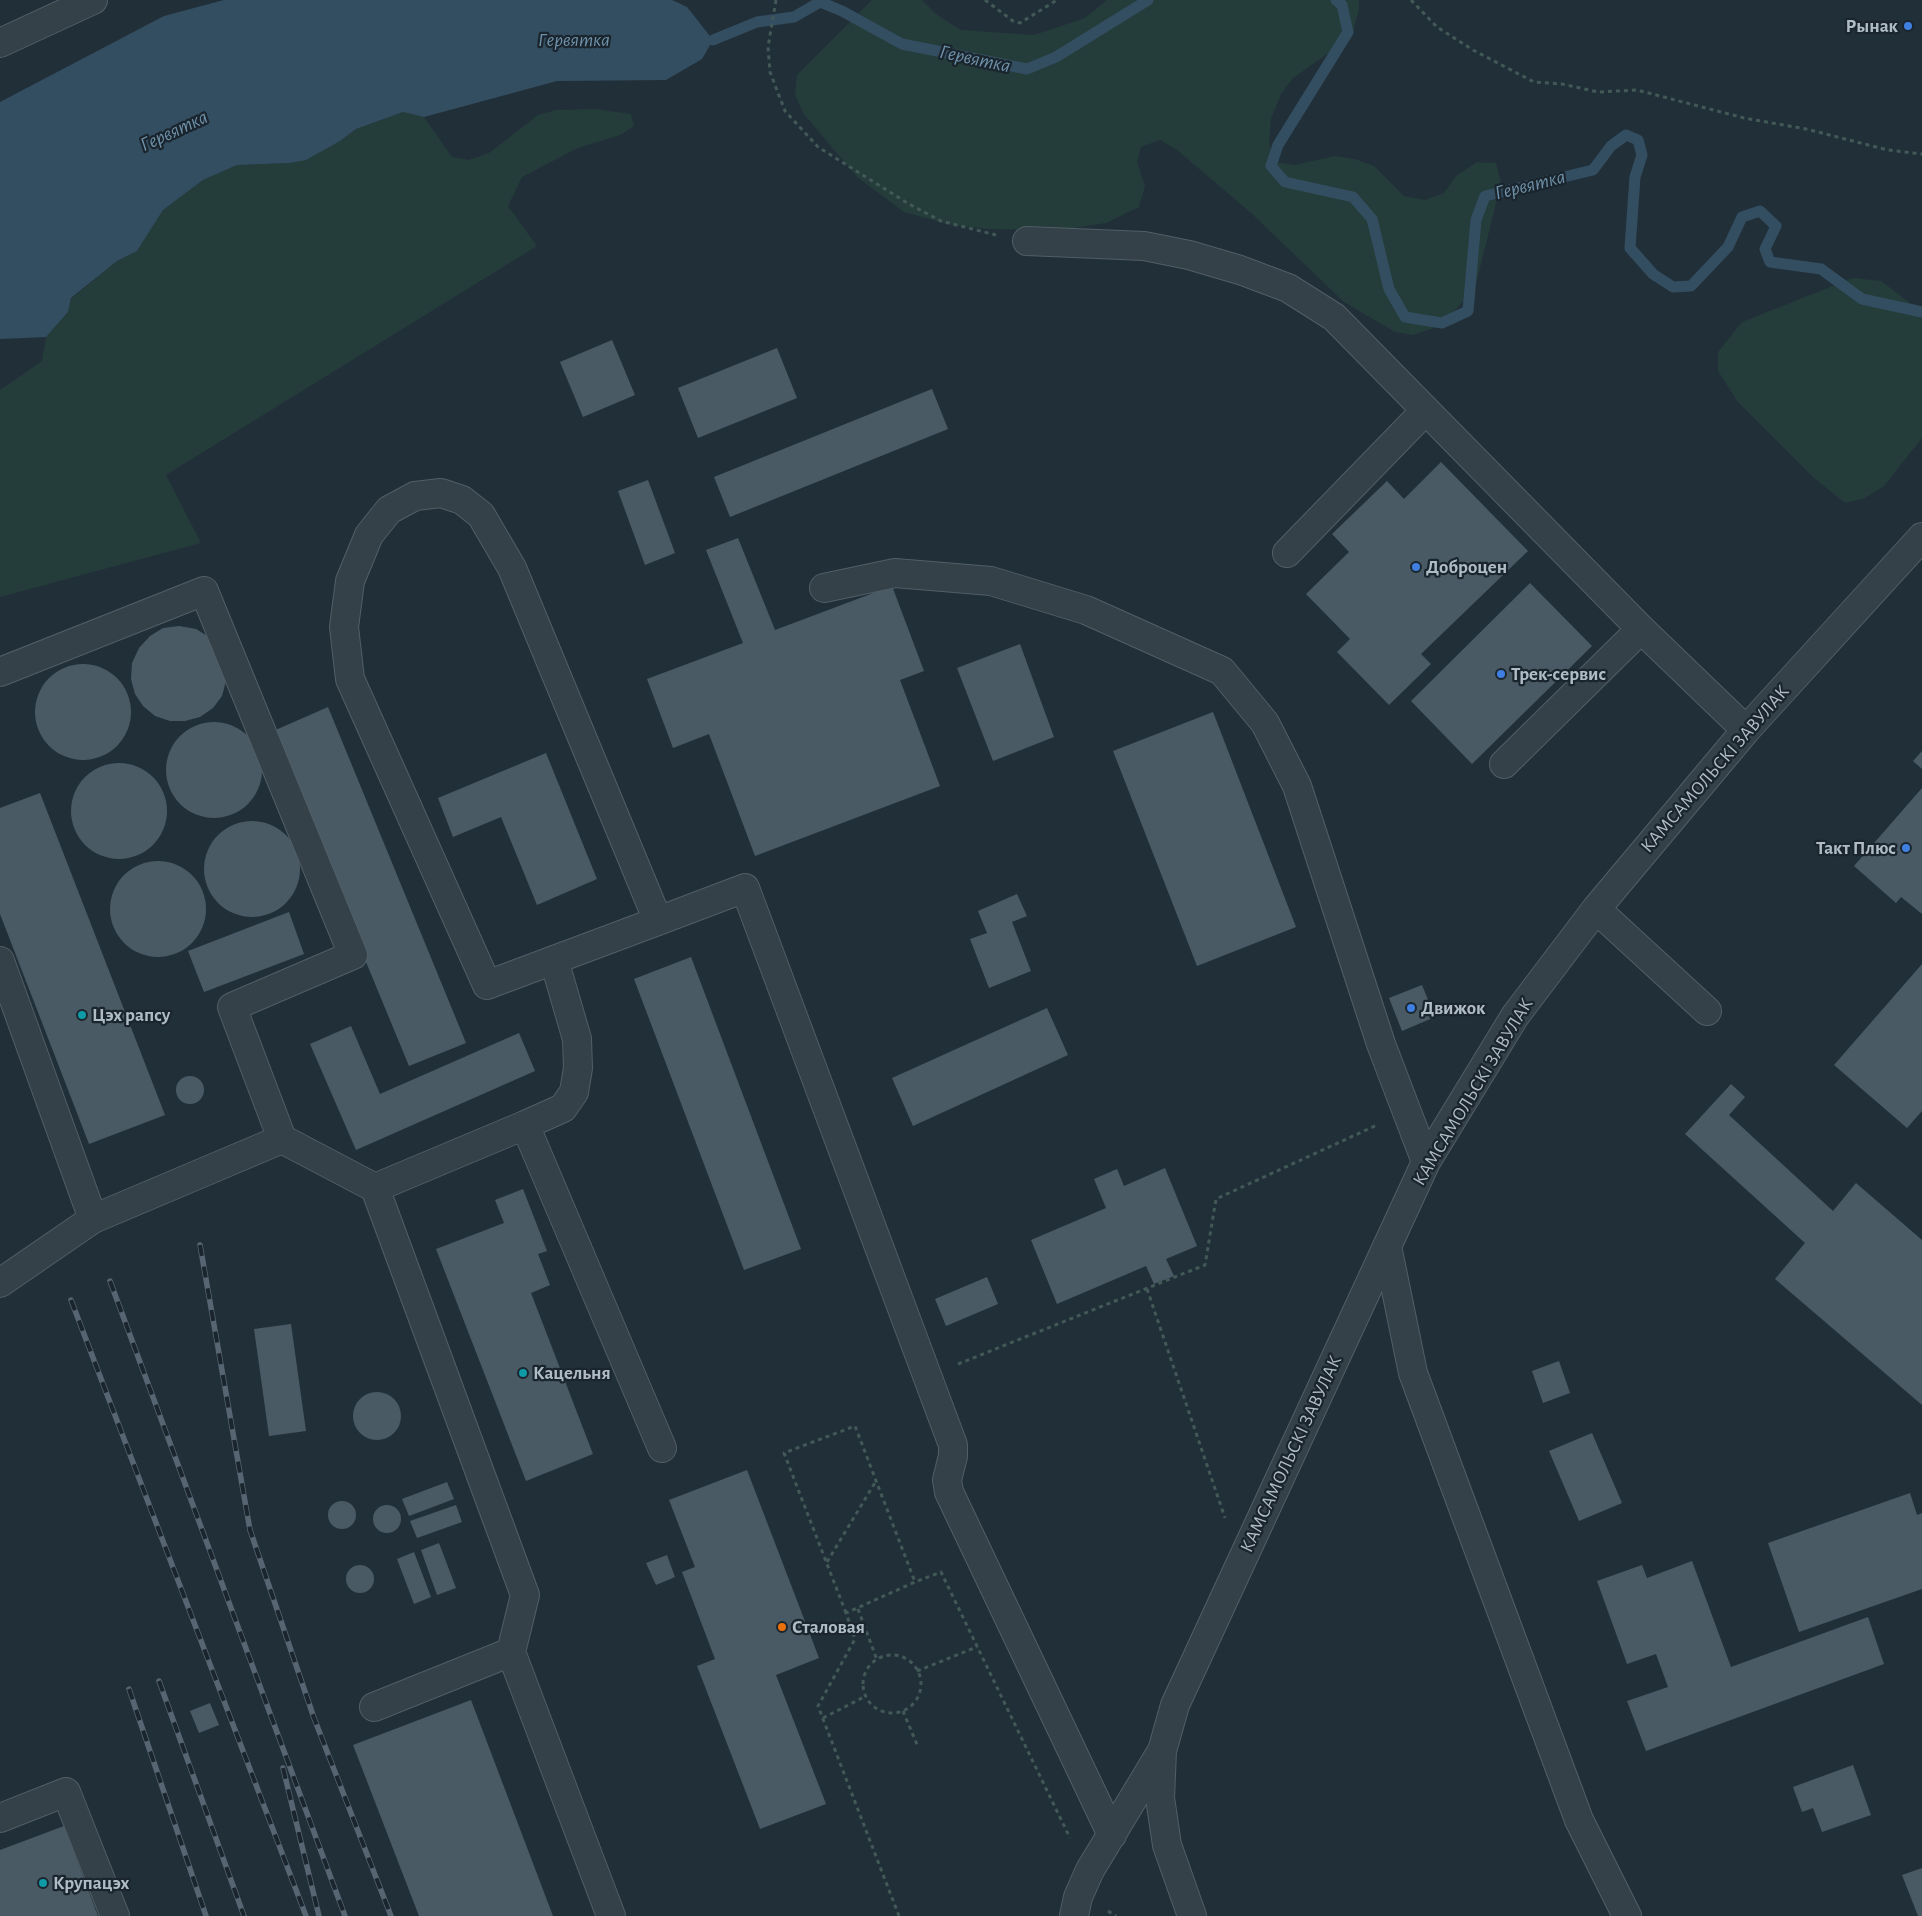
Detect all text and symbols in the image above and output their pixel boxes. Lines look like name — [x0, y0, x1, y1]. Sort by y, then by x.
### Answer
place label: Рынак — [1846, 15, 1898, 37]
marker: Рынак — [1902, 20, 1914, 32]
water label: Гервятка — [538, 28, 610, 52]
water label: Гервятка — [937, 40, 1013, 78]
water label: Гервятка — [136, 105, 212, 157]
water label: Гервятка — [1492, 165, 1568, 205]
place label: Доброцен — [1426, 556, 1507, 578]
marker: Доброцен — [1410, 561, 1422, 573]
place label: Трек-сервис — [1511, 663, 1606, 685]
marker: Трек-сервис — [1495, 668, 1507, 680]
street label: КАМСАМОЛЬСКІ ЗАВУЛАК — [1636, 680, 1794, 858]
place label: Такт Плюс — [1816, 837, 1896, 859]
marker: Такт Плюс — [1900, 842, 1912, 854]
street label: КАМСАМОЛЬСКІ ЗАВУЛАК — [1408, 994, 1538, 1190]
place label: Движок — [1421, 997, 1485, 1019]
marker: Движок — [1405, 1002, 1417, 1014]
place label: Цэх рапсу — [92, 1004, 170, 1026]
marker: Цэх рапсу — [76, 1009, 88, 1021]
street label: КАМСАМОЛЬСКІ ЗАВУЛАК — [1235, 1352, 1347, 1556]
place label: Кацельня — [533, 1362, 611, 1384]
marker: Кацельня — [517, 1367, 529, 1379]
place label: Сталовая — [792, 1616, 865, 1638]
marker: Сталовая — [776, 1621, 788, 1633]
place label: Крупацэх — [53, 1872, 129, 1894]
marker: Крупацэх — [37, 1877, 49, 1889]

